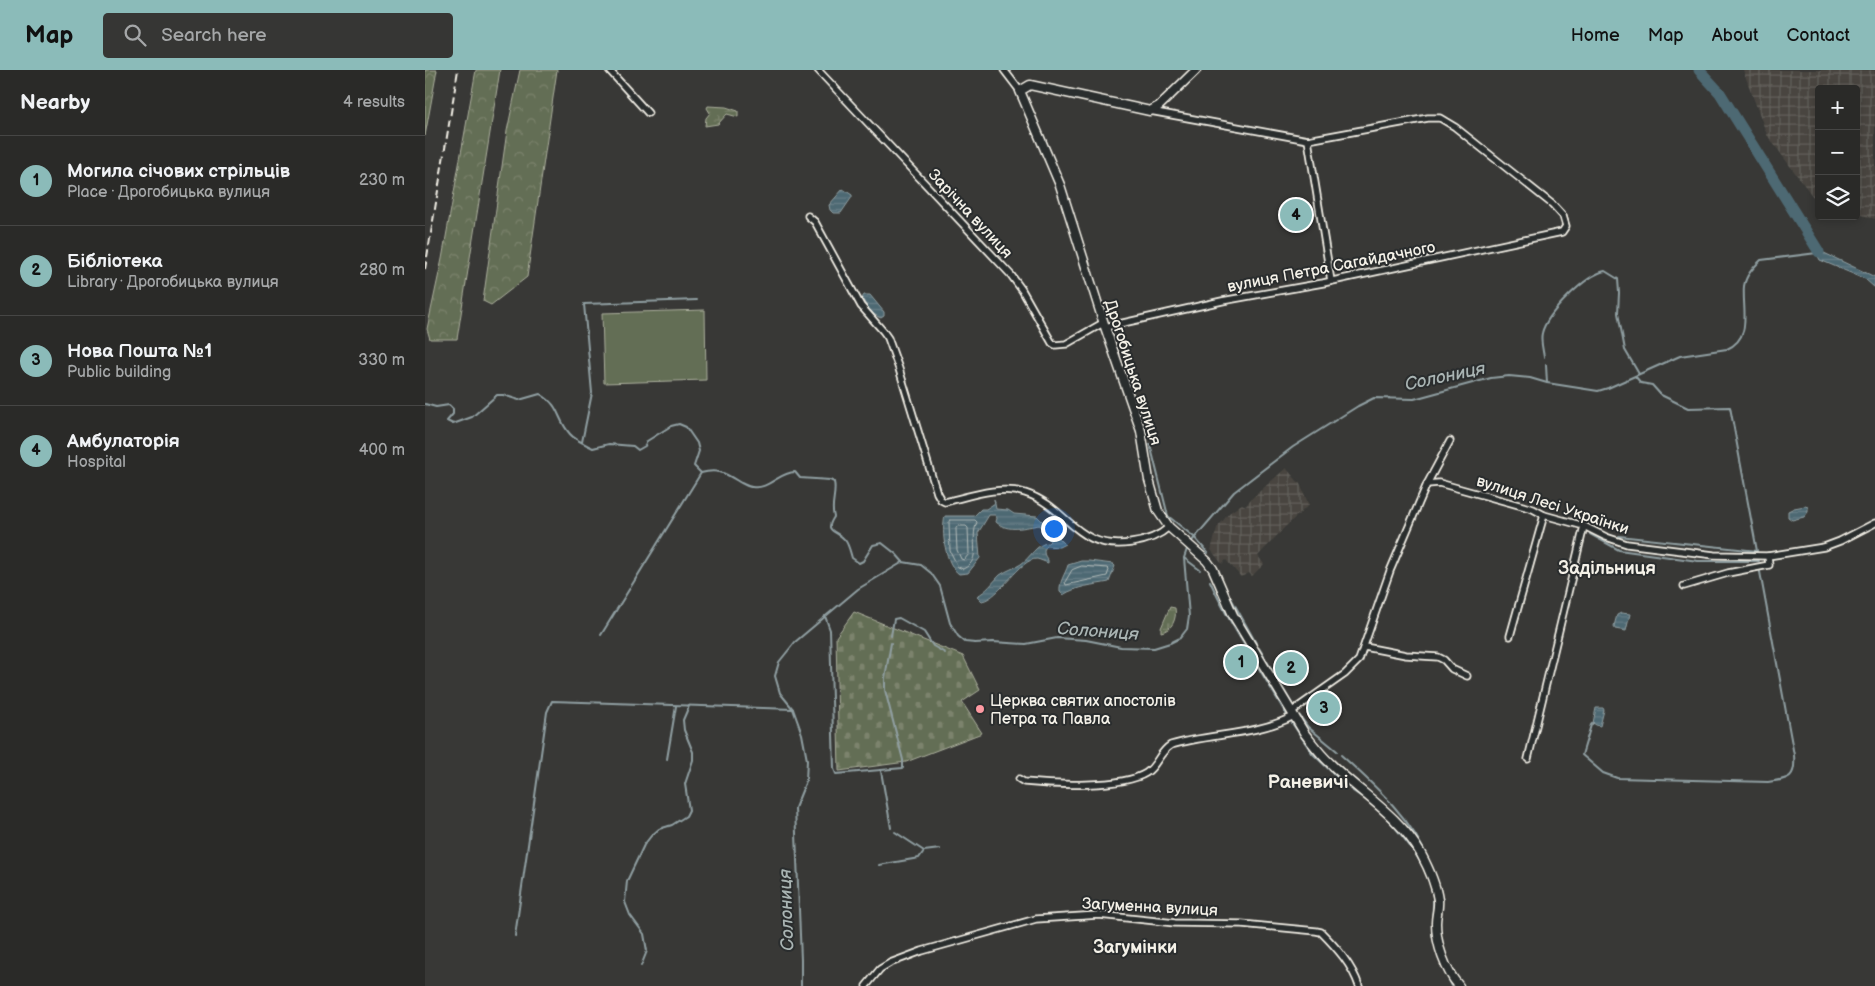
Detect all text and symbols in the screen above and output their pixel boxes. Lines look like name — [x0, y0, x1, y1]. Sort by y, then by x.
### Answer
search box — [103, 13, 453, 58]
text: Map — [25, 21, 73, 50]
icon: search — [121, 21, 149, 49]
text: Search here — [161, 24, 267, 47]
text: Home — [1571, 25, 1620, 46]
text: Map — [1648, 25, 1684, 46]
text: About — [1712, 25, 1759, 46]
text: Contact — [1787, 25, 1850, 46]
map controls — [1815, 85, 1860, 220]
button: + — [1815, 85, 1860, 130]
text: Nearby — [20, 90, 90, 115]
text: 4 results — [343, 93, 405, 112]
button: − — [1815, 130, 1860, 175]
text: Могила січових стрільців — [67, 160, 290, 183]
street label: Зарічна вулиця — [924, 166, 1016, 263]
text: 1 — [33, 171, 39, 190]
text: 230 m — [359, 171, 405, 190]
button: layers — [1815, 175, 1860, 220]
text: Place · Дрогобицька вулиця — [67, 183, 270, 202]
pin: 4 — [1280, 196, 1312, 234]
street label: вулиця Петра Сагайдачного — [1226, 238, 1437, 297]
text: Бібліотека — [67, 250, 163, 273]
text: 2 — [31, 261, 41, 280]
text: 280 m — [359, 261, 405, 280]
text: Library · Дрогобицька вулиця — [67, 273, 279, 292]
street label: Дрогобицька вулиця — [1100, 297, 1165, 448]
text: Нова Пошта №1 — [67, 340, 212, 363]
text: 3 — [31, 351, 41, 370]
text: 330 m — [358, 351, 405, 370]
water label: Солониця — [1403, 358, 1487, 395]
text: Public building — [67, 363, 171, 382]
text: Амбулаторія — [67, 430, 180, 453]
text: 4 — [31, 441, 41, 460]
text: 400 m — [359, 441, 405, 460]
text: Hospital — [67, 453, 126, 472]
street label: вулиця Лесі Українки — [1474, 472, 1631, 539]
your location — [1041, 516, 1067, 542]
district label: Задільниця — [1558, 558, 1656, 579]
water label: Солониця — [1056, 618, 1140, 645]
pin: 1 — [1225, 643, 1257, 681]
pin: 2 — [1275, 649, 1307, 687]
pin: 3 — [1308, 689, 1340, 727]
place label: Церква святих апостолів Петра та Павла — [990, 692, 1176, 729]
marker: Церква святих апостолів Петра та Павла — [974, 703, 986, 715]
district label: Раневичі — [1268, 771, 1348, 794]
water label: Солониця — [775, 869, 798, 951]
street label: Загуменна вулиця — [1082, 894, 1218, 921]
district label: Загумінки — [1093, 937, 1177, 958]

